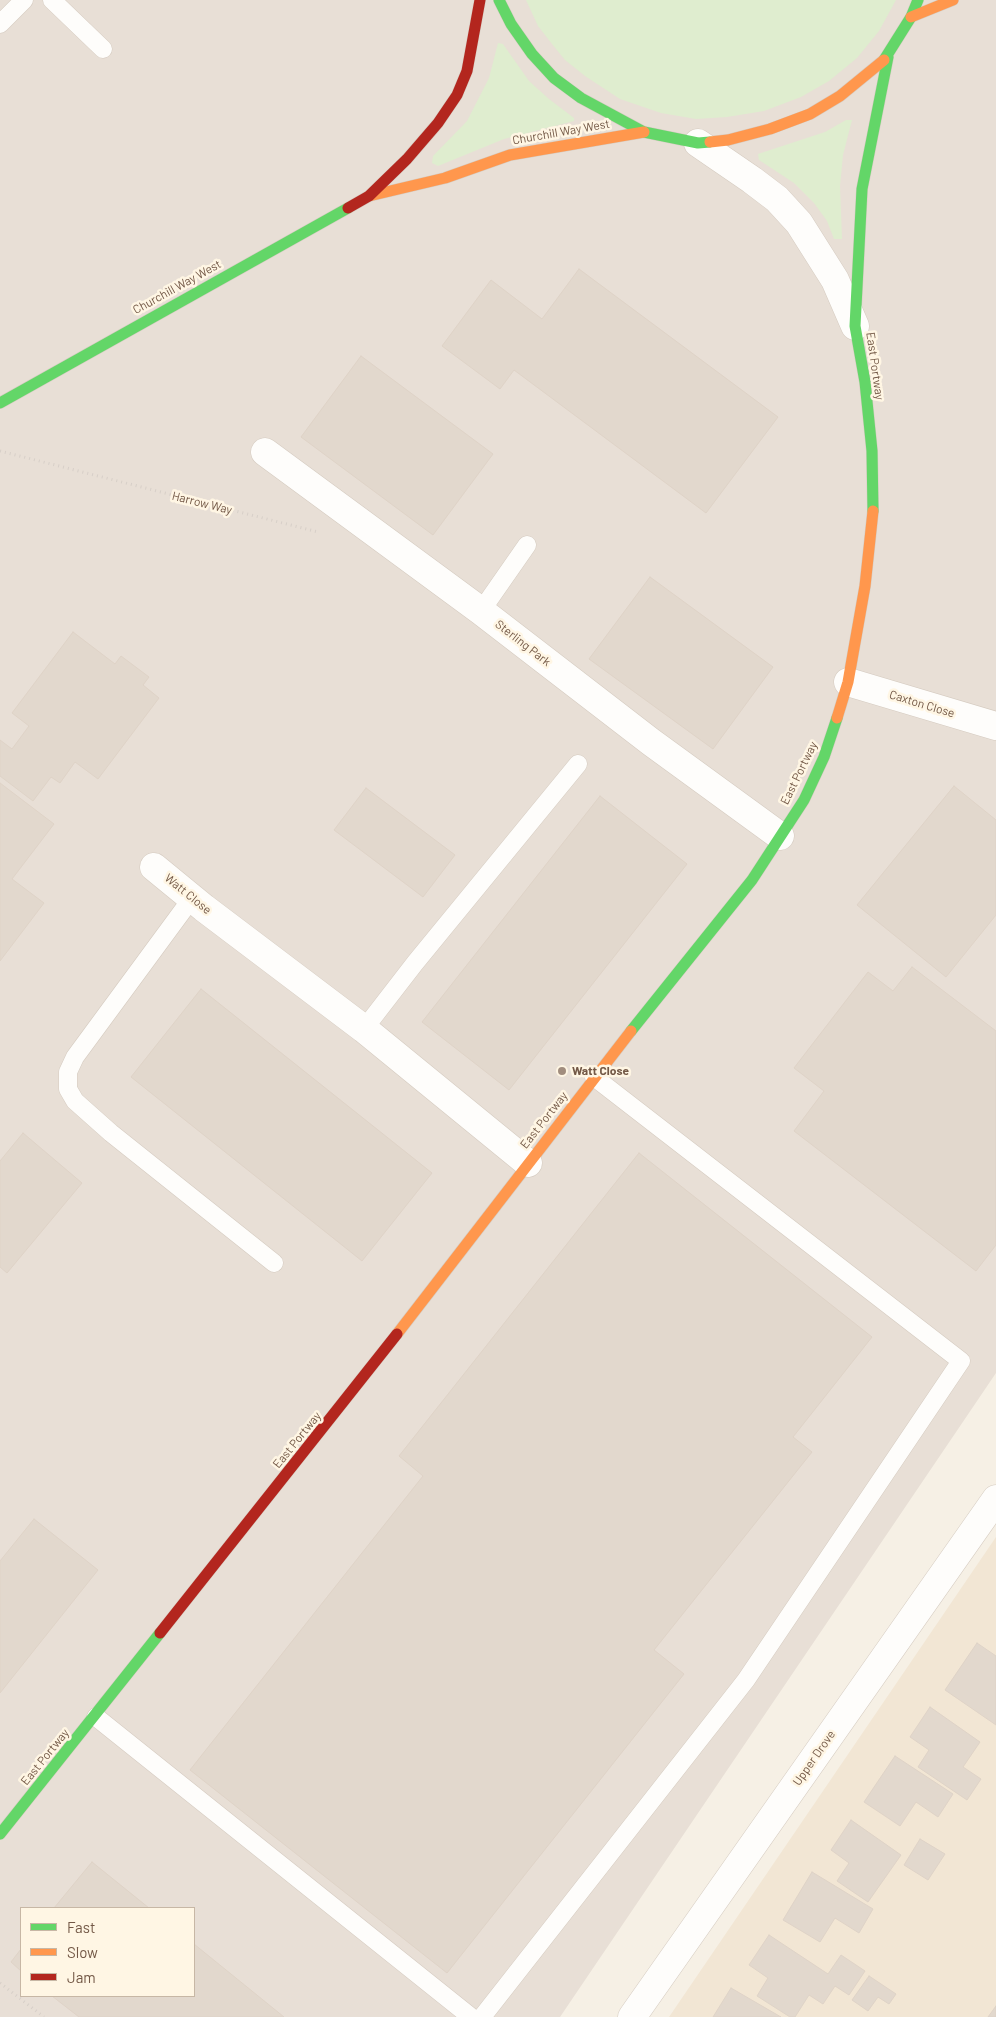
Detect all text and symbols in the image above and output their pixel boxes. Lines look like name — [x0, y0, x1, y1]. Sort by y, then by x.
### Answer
street label: Churchill Way West — [511, 116, 611, 148]
street label: Churchill Way West — [130, 257, 224, 317]
street label: East Portway — [863, 331, 887, 401]
street label: Harrow Way — [170, 489, 234, 517]
street label: Sterling Park — [492, 617, 554, 669]
street label: Caxton Close — [888, 687, 956, 721]
street label: East Portway — [778, 739, 820, 807]
street label: Watt Close — [162, 871, 214, 917]
place label: Watt Close — [572, 1064, 629, 1078]
marker: Watt Close — [556, 1065, 568, 1077]
street label: East Portway — [517, 1089, 571, 1151]
street label: East Portway — [270, 1409, 324, 1471]
street label: East Portway — [18, 1726, 72, 1788]
street label: Upper Drove — [790, 1728, 838, 1788]
legend — [20, 1907, 195, 1997]
text: Fast — [67, 1918, 95, 1936]
text: Slow — [67, 1943, 98, 1961]
text: Jam — [67, 1968, 96, 1986]

